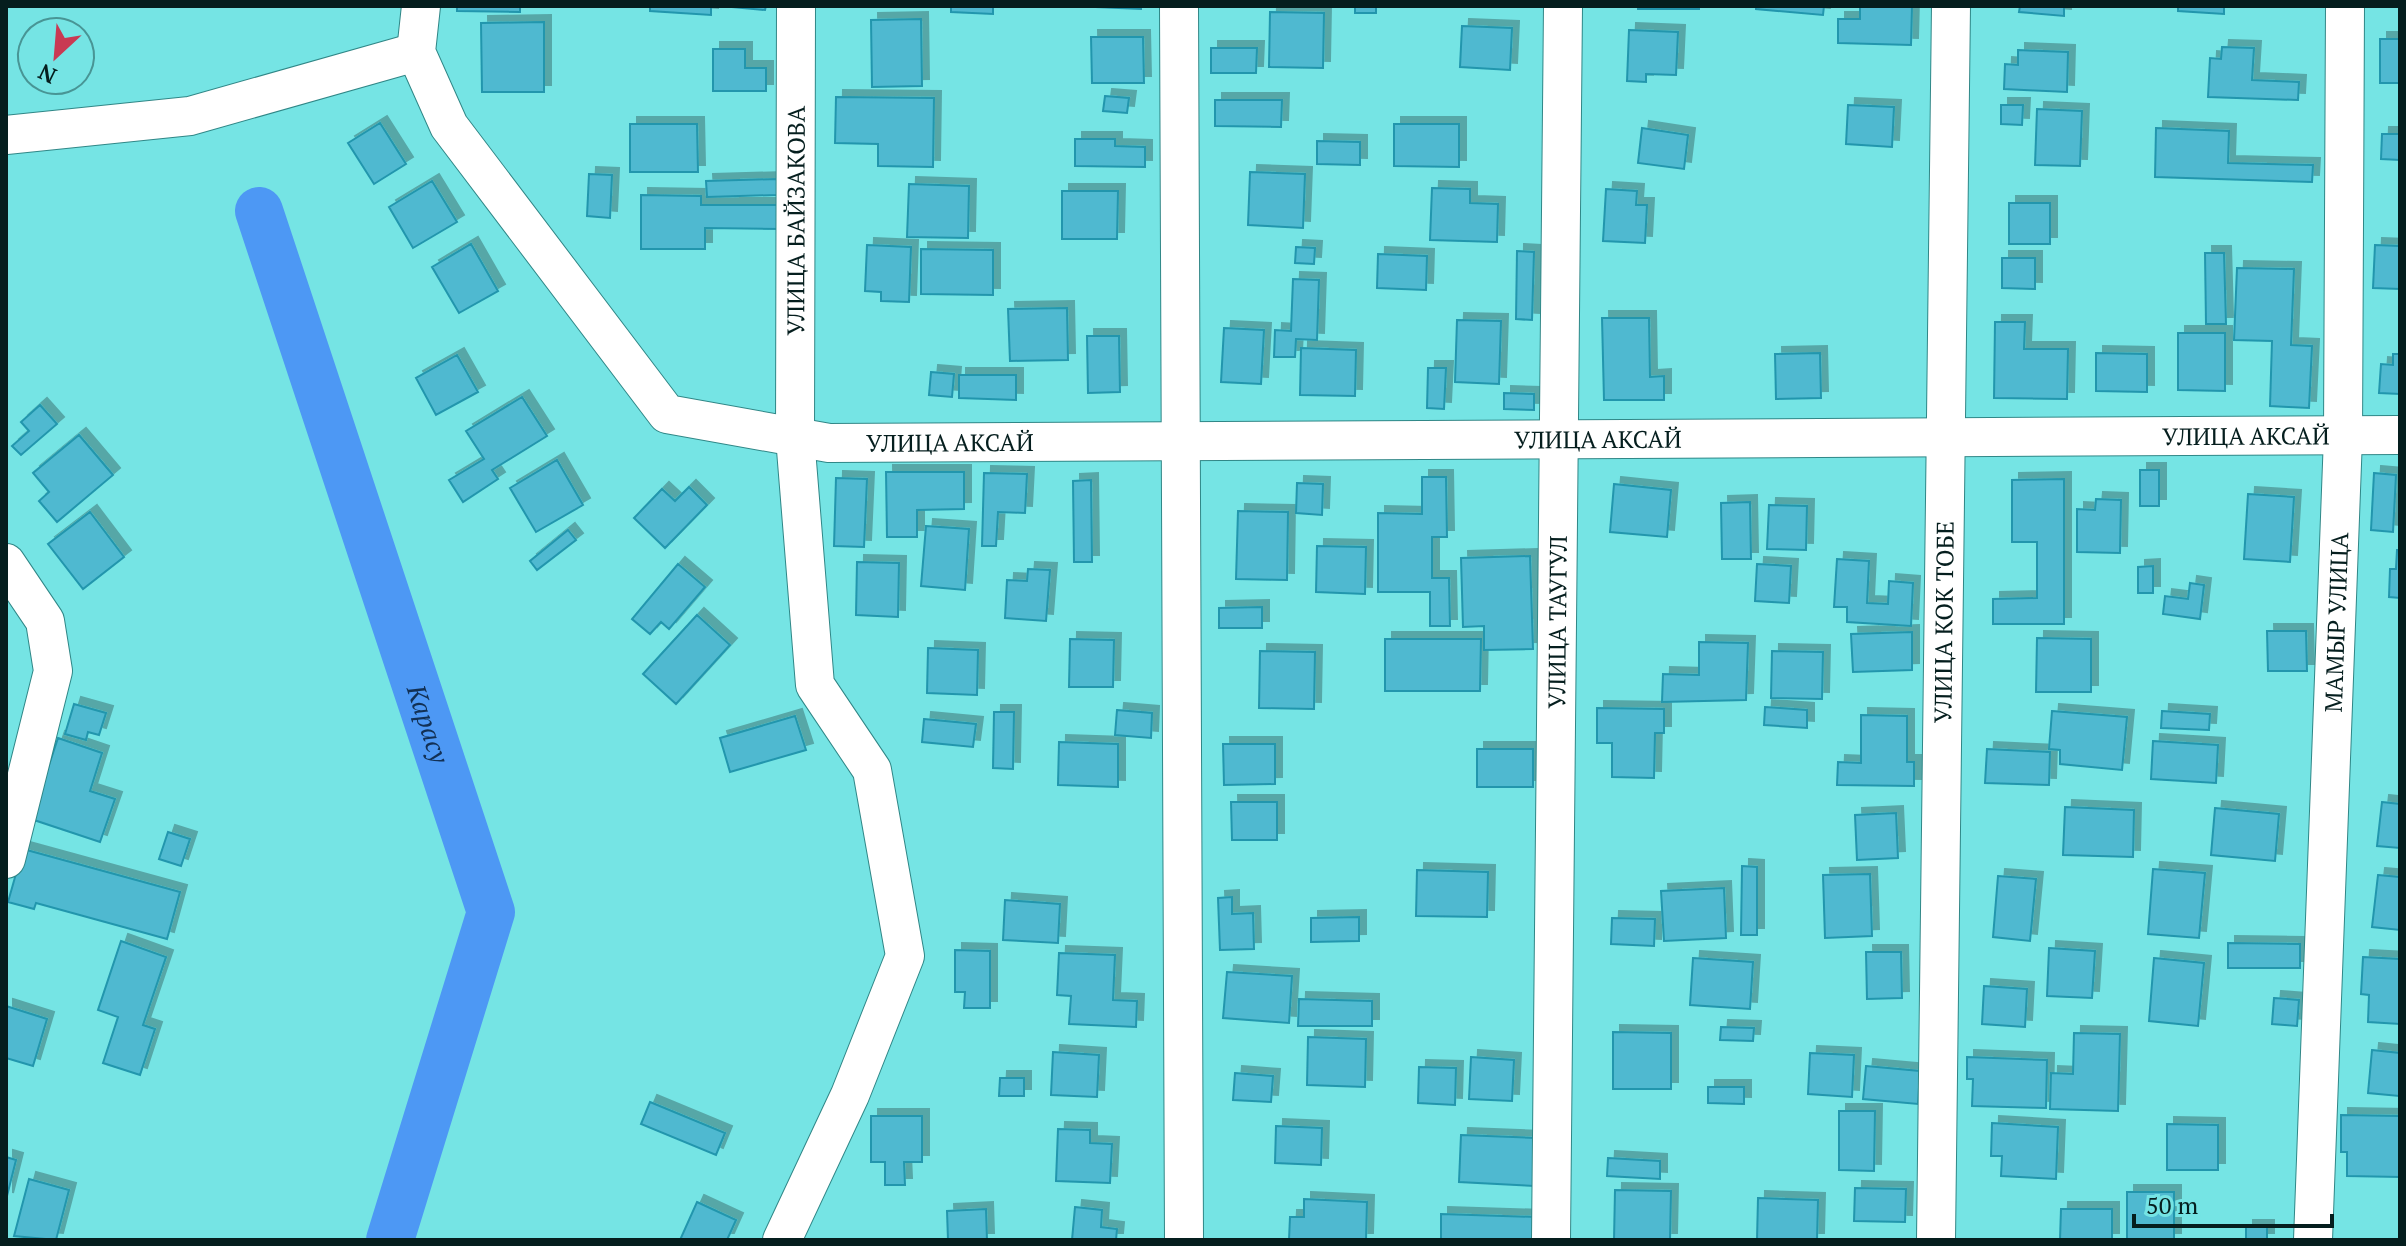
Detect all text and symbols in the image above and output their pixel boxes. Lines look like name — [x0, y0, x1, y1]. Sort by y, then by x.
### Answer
north arrow — [16, 16, 96, 96]
text: N — [33, 58, 61, 91]
street label: УЛИЦА БАЙЗАКОВА — [779, 105, 812, 336]
street label: УЛИЦА АКСАЙ — [2162, 419, 2330, 452]
street label: УЛИЦА АКСАЙ — [1514, 423, 1682, 456]
street label: УЛИЦА АКСАЙ — [866, 426, 1034, 459]
street label: УЛИЦА КОК ТОБЕ — [1926, 521, 1961, 723]
street label: МАМЫР УЛИЦА — [2317, 531, 2355, 713]
street label: УЛИЦА ТАУГУЛ — [1540, 535, 1574, 709]
water label: Карасу — [400, 679, 458, 768]
scale bar — [2134, 1178, 2332, 1228]
text: 50 m — [2146, 1189, 2198, 1221]

